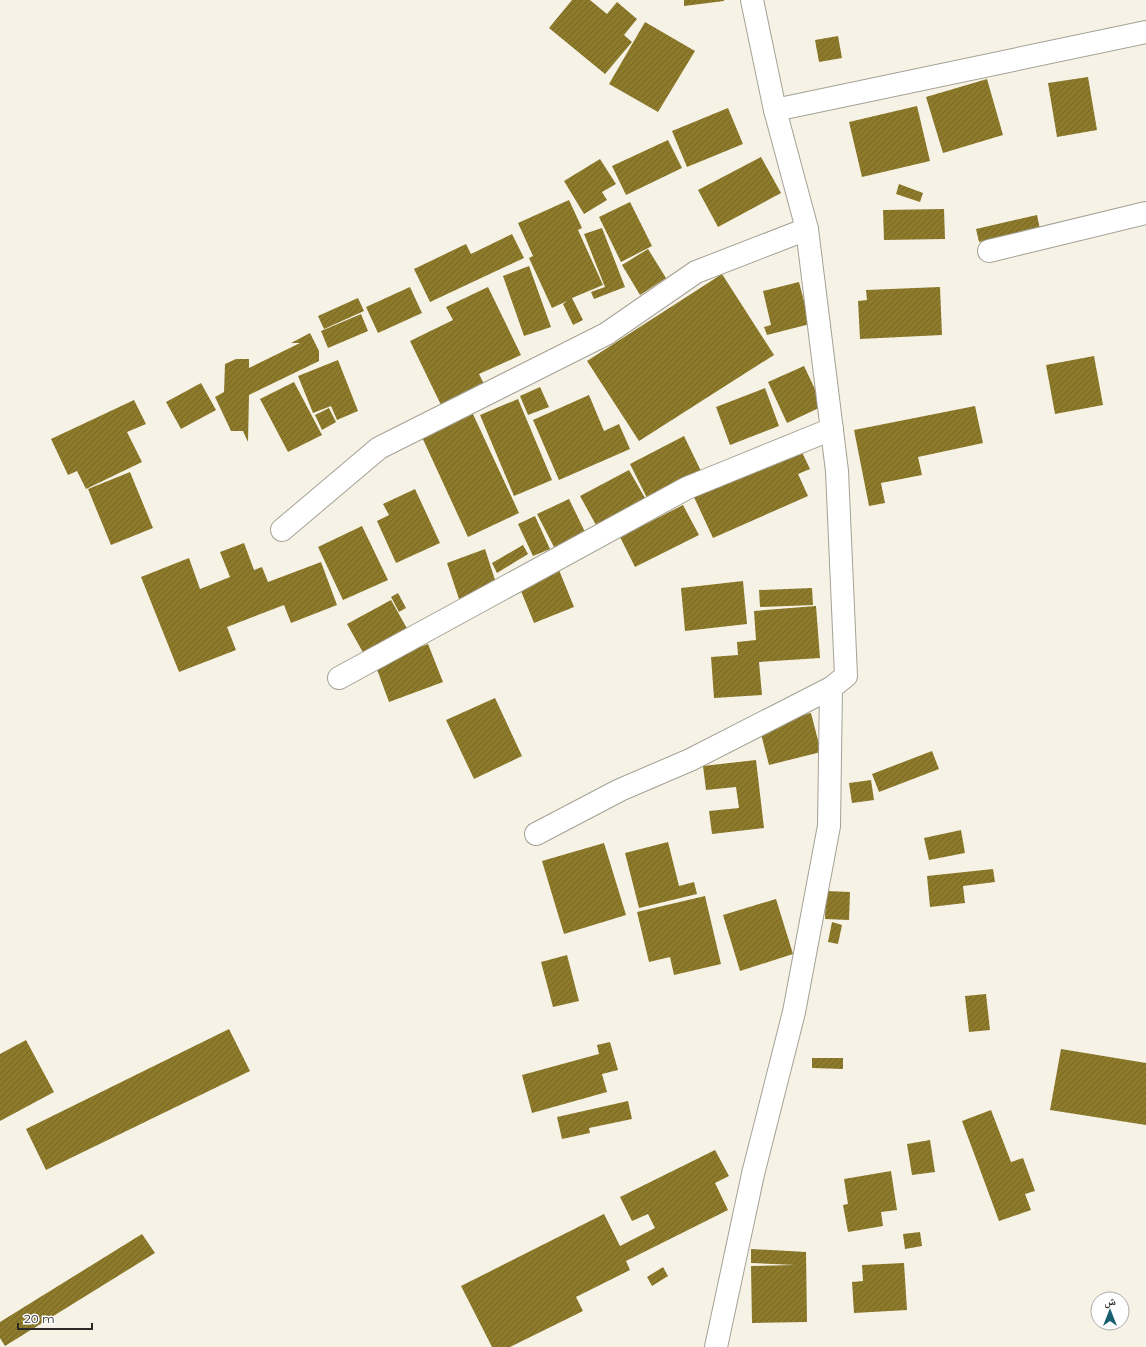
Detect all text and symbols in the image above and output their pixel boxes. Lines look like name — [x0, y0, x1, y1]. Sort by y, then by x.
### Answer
north arrow — [1090, 1291, 1130, 1331]
text: ش — [1104, 1294, 1116, 1309]
scale bar — [18, 1305, 92, 1331]
text: 20 m — [24, 1311, 55, 1326]

